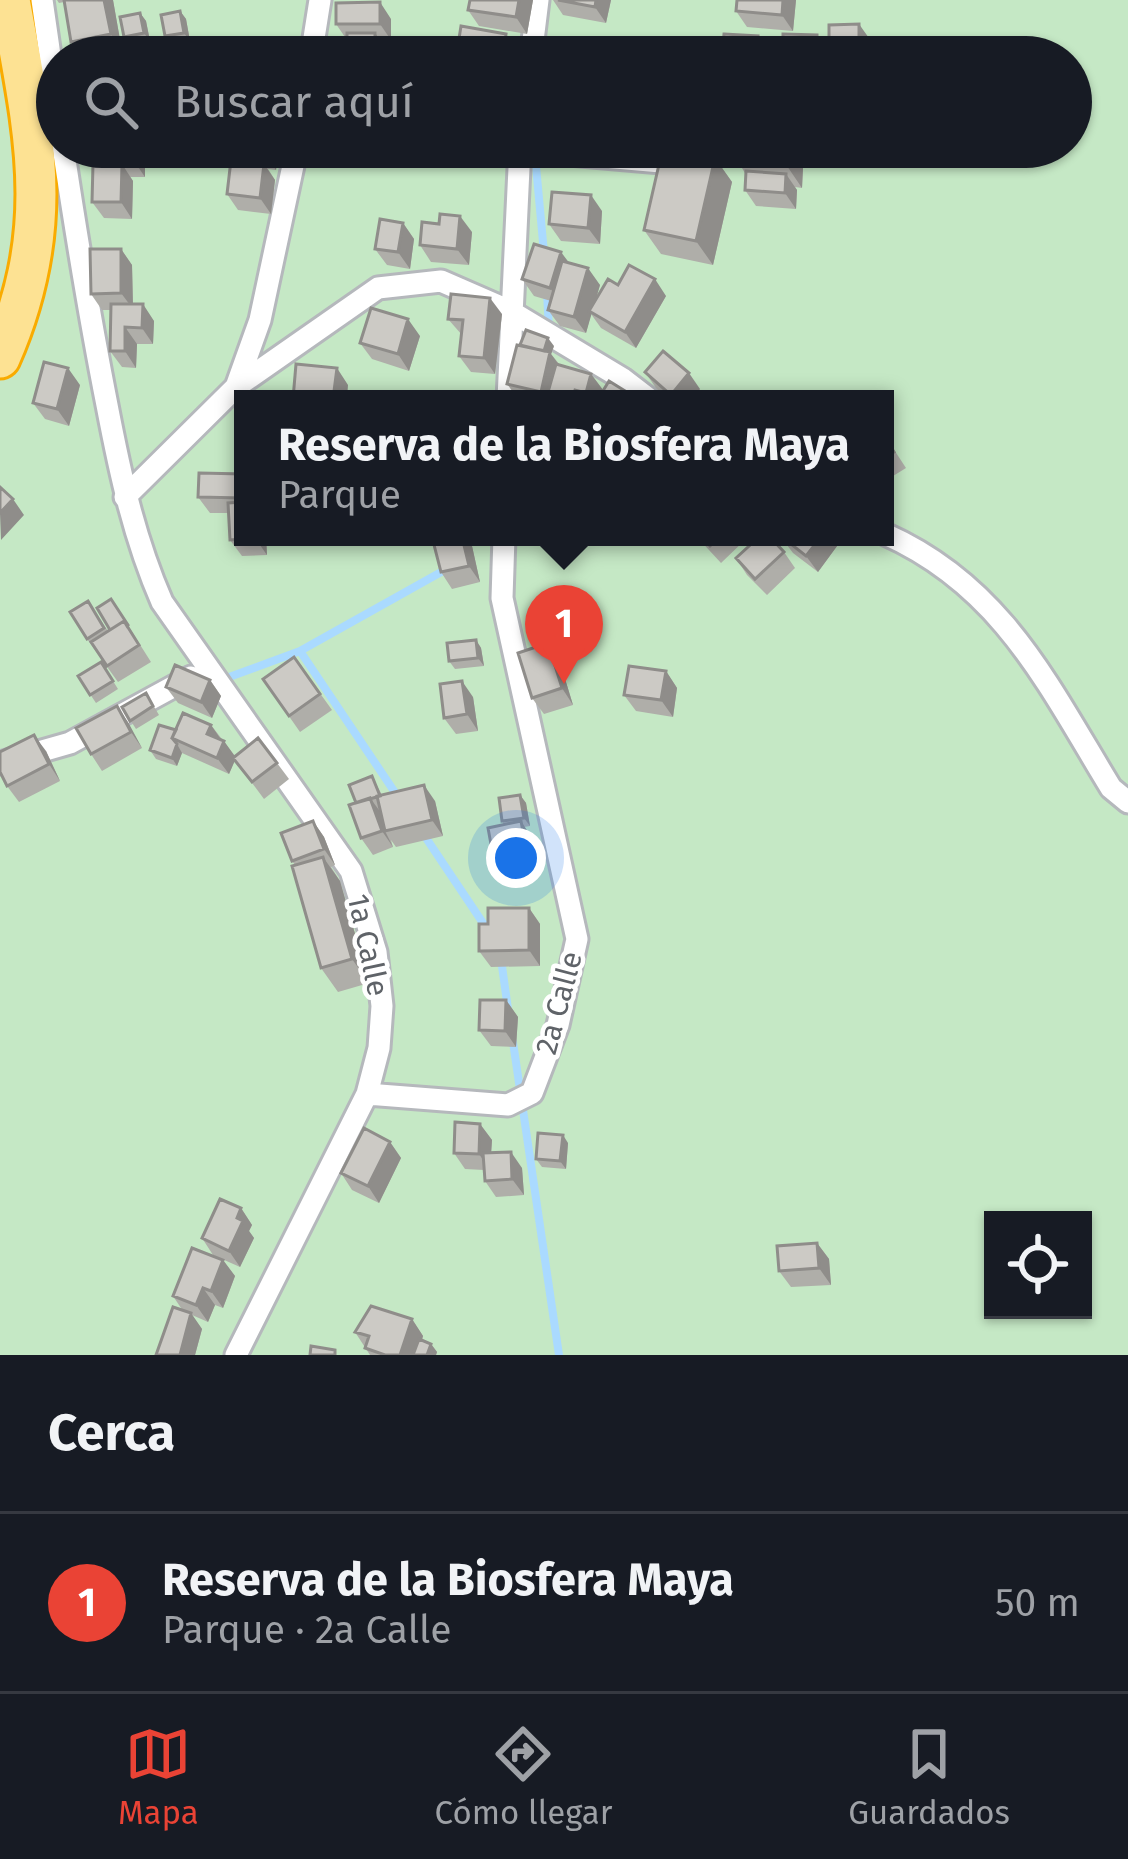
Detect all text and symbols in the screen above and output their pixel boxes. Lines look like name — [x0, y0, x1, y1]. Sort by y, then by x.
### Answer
search box — [36, 36, 1092, 168]
icon: search — [78, 69, 144, 135]
text: Buscar aquí — [174, 75, 414, 129]
popup — [234, 390, 894, 546]
text: Reserva de la Biosfera Maya — [278, 418, 850, 472]
text: Parque — [278, 472, 401, 518]
pin: 1 — [525, 585, 603, 684]
your location — [486, 828, 546, 888]
street label: 1a Calle — [340, 891, 396, 999]
street label: 2a Calle — [528, 948, 590, 1058]
map controls — [984, 1211, 1092, 1319]
button: locate — [984, 1211, 1092, 1319]
text: Cerca — [48, 1402, 175, 1464]
text: Reserva de la Biosfera Maya — [162, 1553, 734, 1607]
text: 1 — [78, 1580, 96, 1626]
text: 50 m — [995, 1580, 1080, 1626]
text: Parque · 2a Calle — [162, 1607, 452, 1653]
tab: Mapa — [118, 1721, 199, 1833]
tab: Cómo llegar — [435, 1721, 612, 1833]
tab: Guardados — [848, 1721, 1010, 1833]

